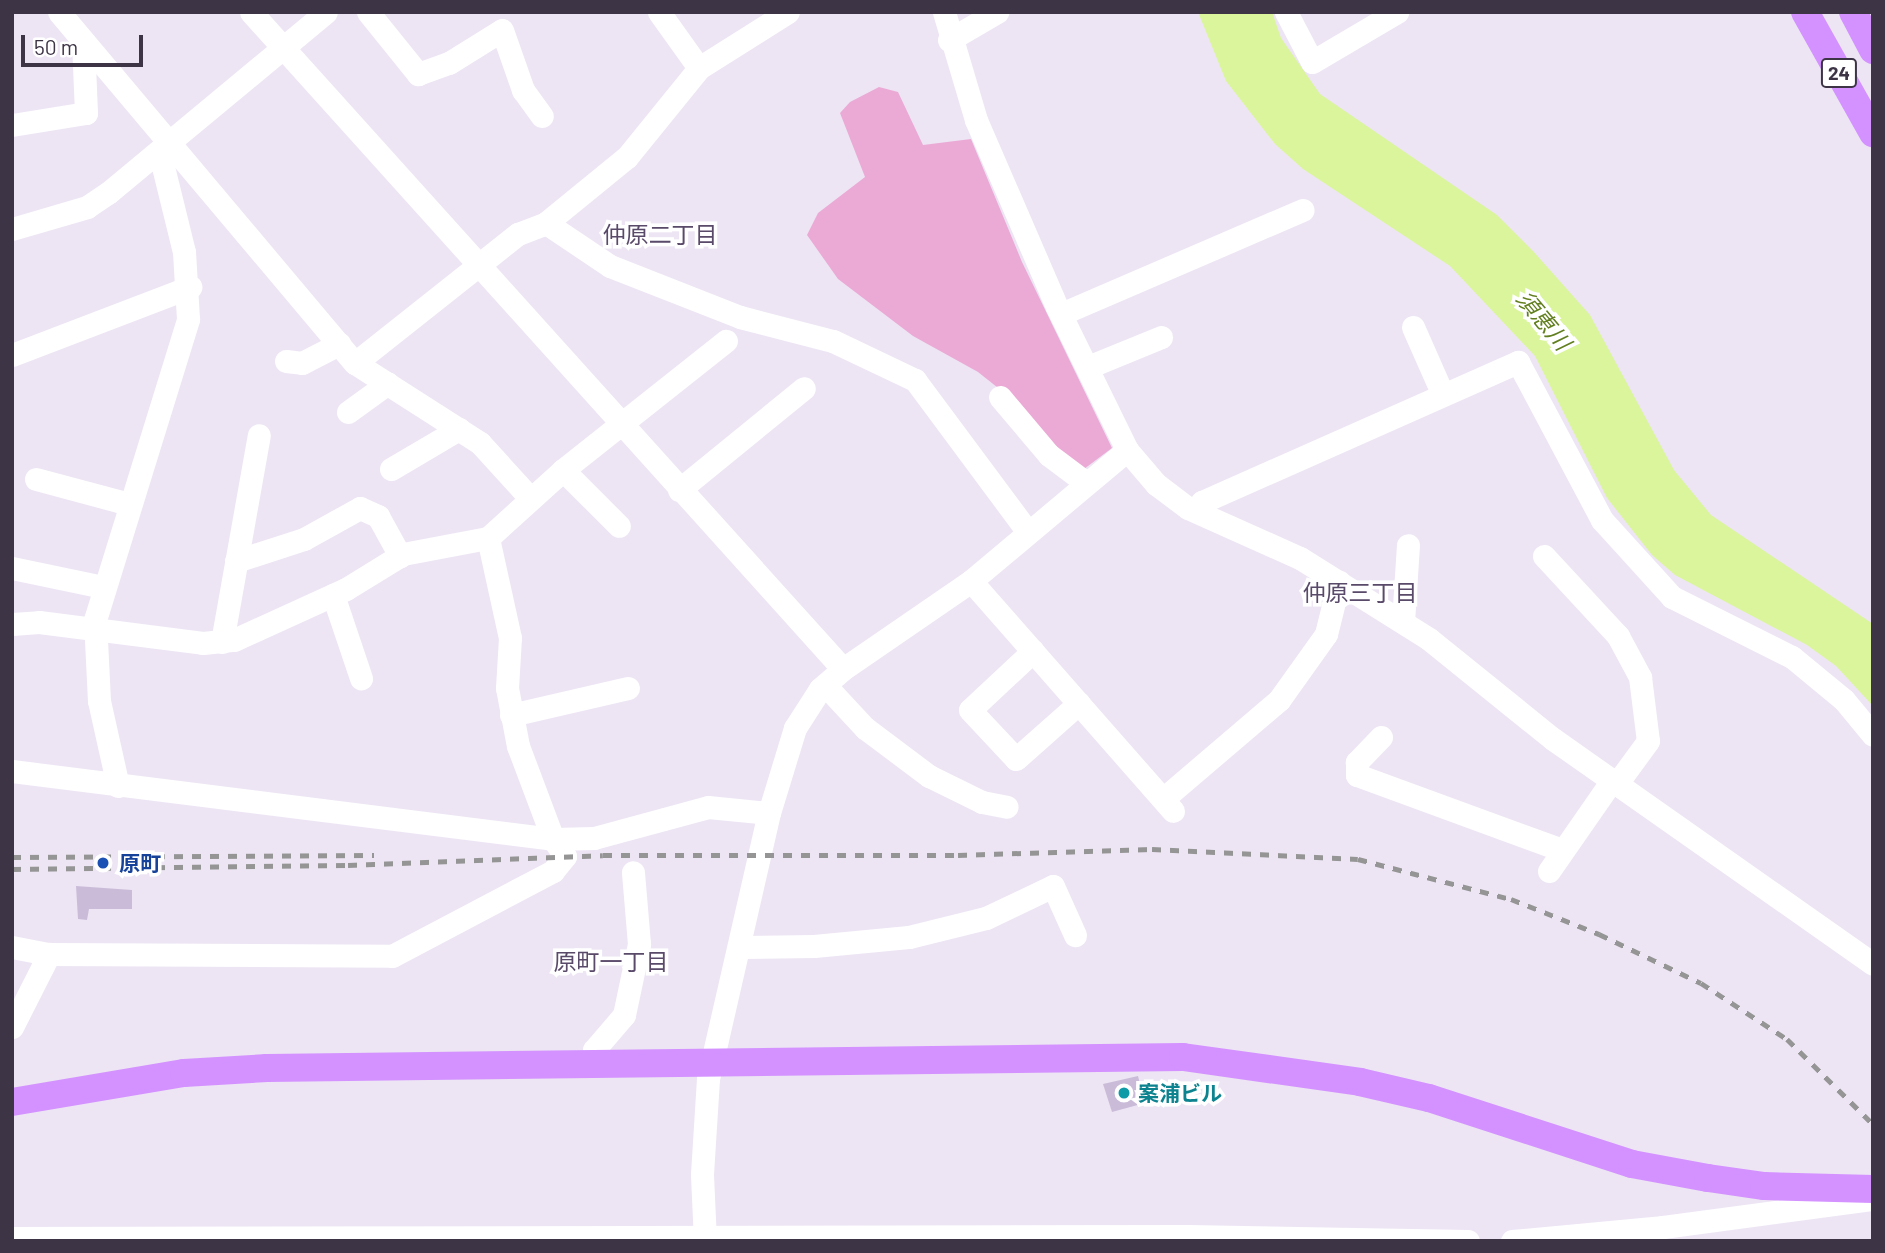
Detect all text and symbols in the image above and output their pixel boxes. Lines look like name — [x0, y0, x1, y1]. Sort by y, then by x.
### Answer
scale bar — [24, 21, 147, 65]
text: 50 m — [34, 34, 78, 59]
road number: 24 — [1820, 58, 1858, 88]
district label: 仲原二丁目 — [603, 220, 717, 248]
water label: 須恵川 — [1511, 285, 1577, 355]
district label: 仲原三丁目 — [1303, 578, 1417, 606]
place label: 原町 — [119, 850, 161, 876]
marker: 原町 — [93, 853, 113, 873]
district label: 原町一丁目 — [554, 947, 668, 975]
place label: 案浦ビル — [1138, 1080, 1222, 1106]
marker: 案浦ビル — [1116, 1085, 1132, 1101]

